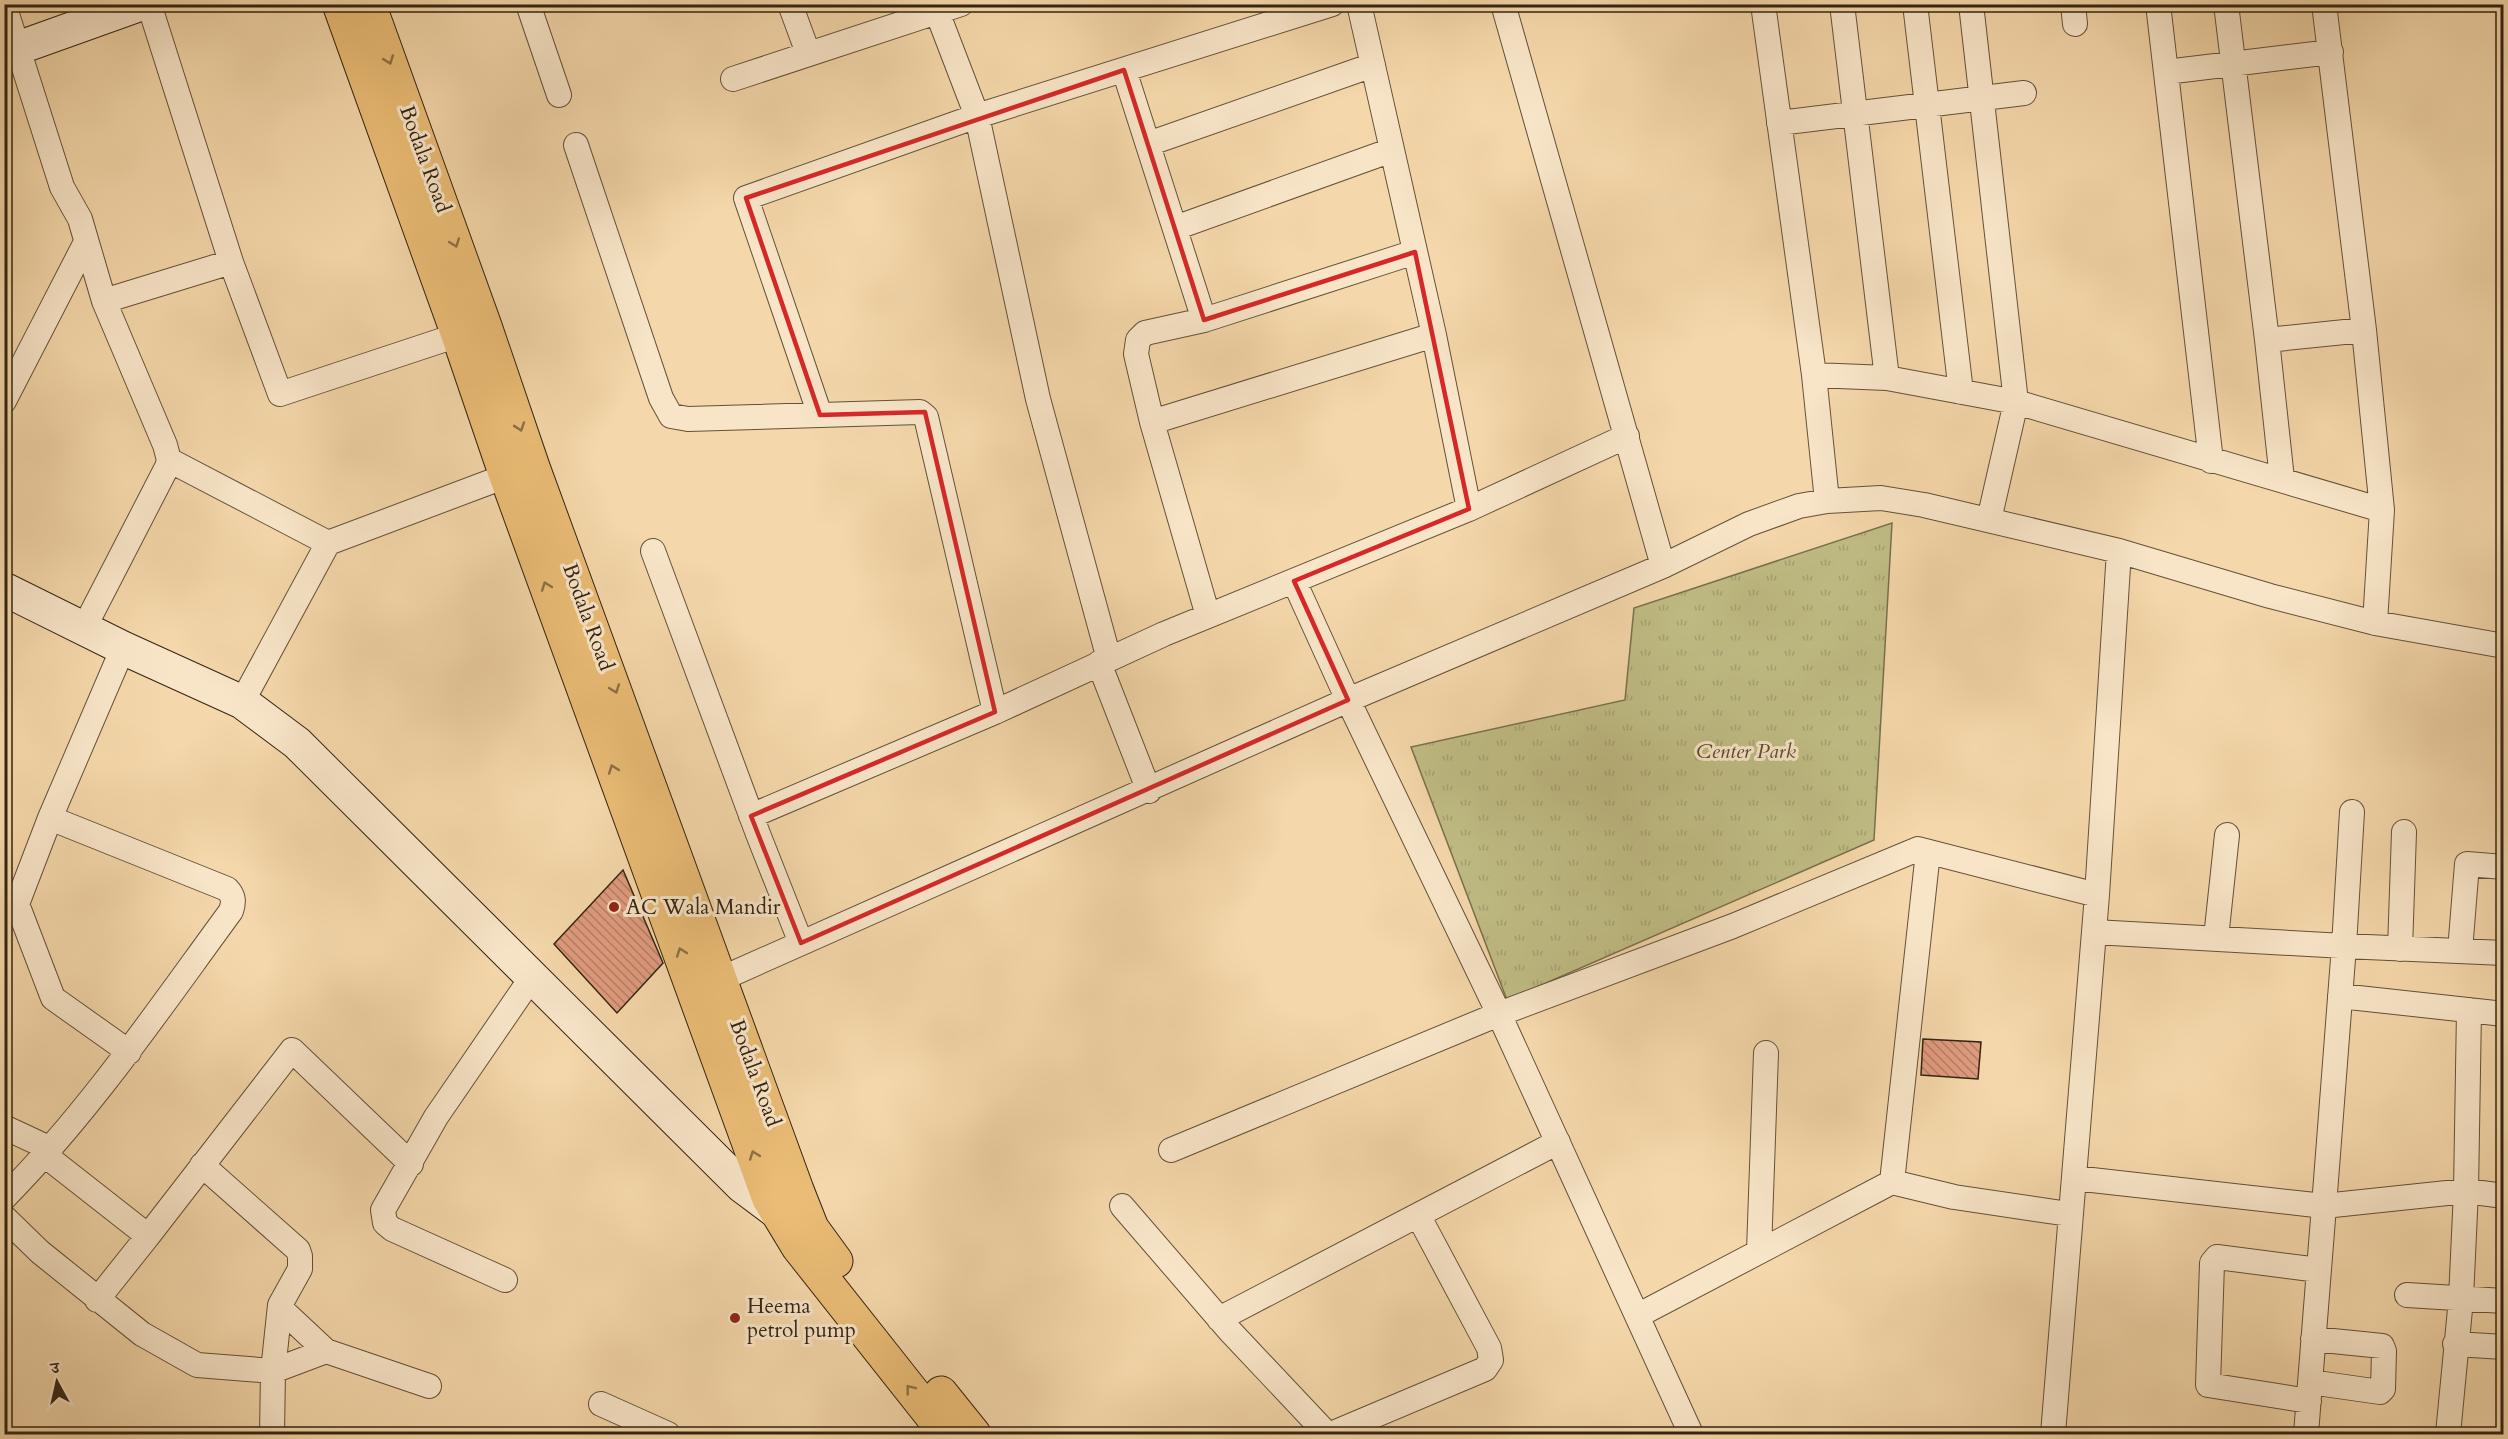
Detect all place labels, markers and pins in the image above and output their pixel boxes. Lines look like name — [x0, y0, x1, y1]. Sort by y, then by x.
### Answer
place label: AC Wala Mandir — [626, 893, 781, 922]
marker: AC Wala Mandir — [607, 900, 621, 914]
place label: Heema petrol pump — [747, 1292, 856, 1345]
marker: Heema petrol pump — [728, 1311, 742, 1325]

